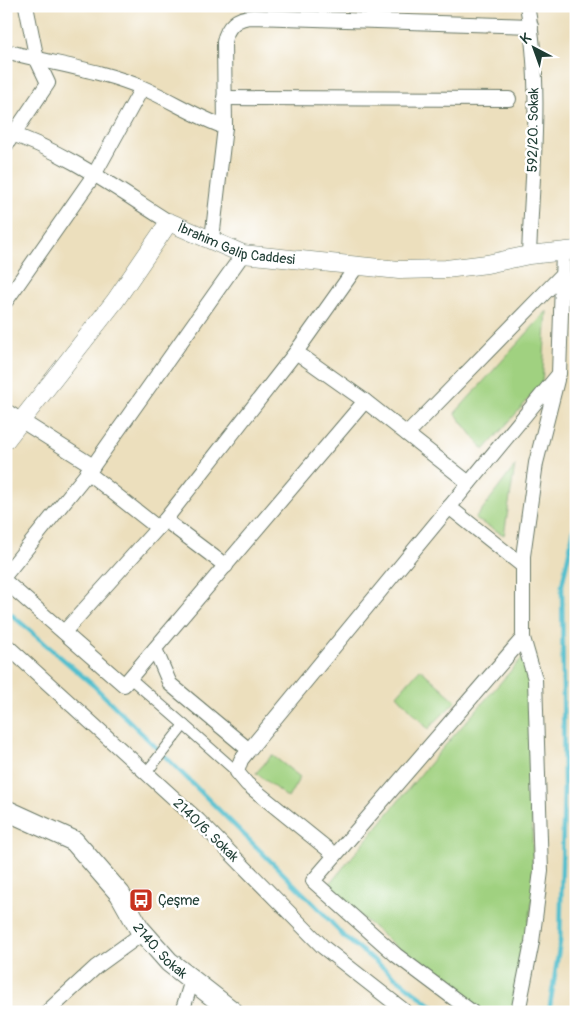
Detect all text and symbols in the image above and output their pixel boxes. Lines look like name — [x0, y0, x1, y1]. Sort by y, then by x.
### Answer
north arrow — [510, 22, 560, 72]
text: K — [517, 29, 535, 48]
street label: 592/20. Sokak — [524, 87, 542, 173]
street label: İbrahim Galip Caddesi — [175, 218, 296, 268]
street label: 2140/6. Sokak — [170, 795, 242, 865]
bus stop icon: Çeşme — [128, 887, 154, 913]
place label: Çeşme — [158, 892, 199, 909]
street label: 2140. Sokak — [129, 920, 191, 982]

